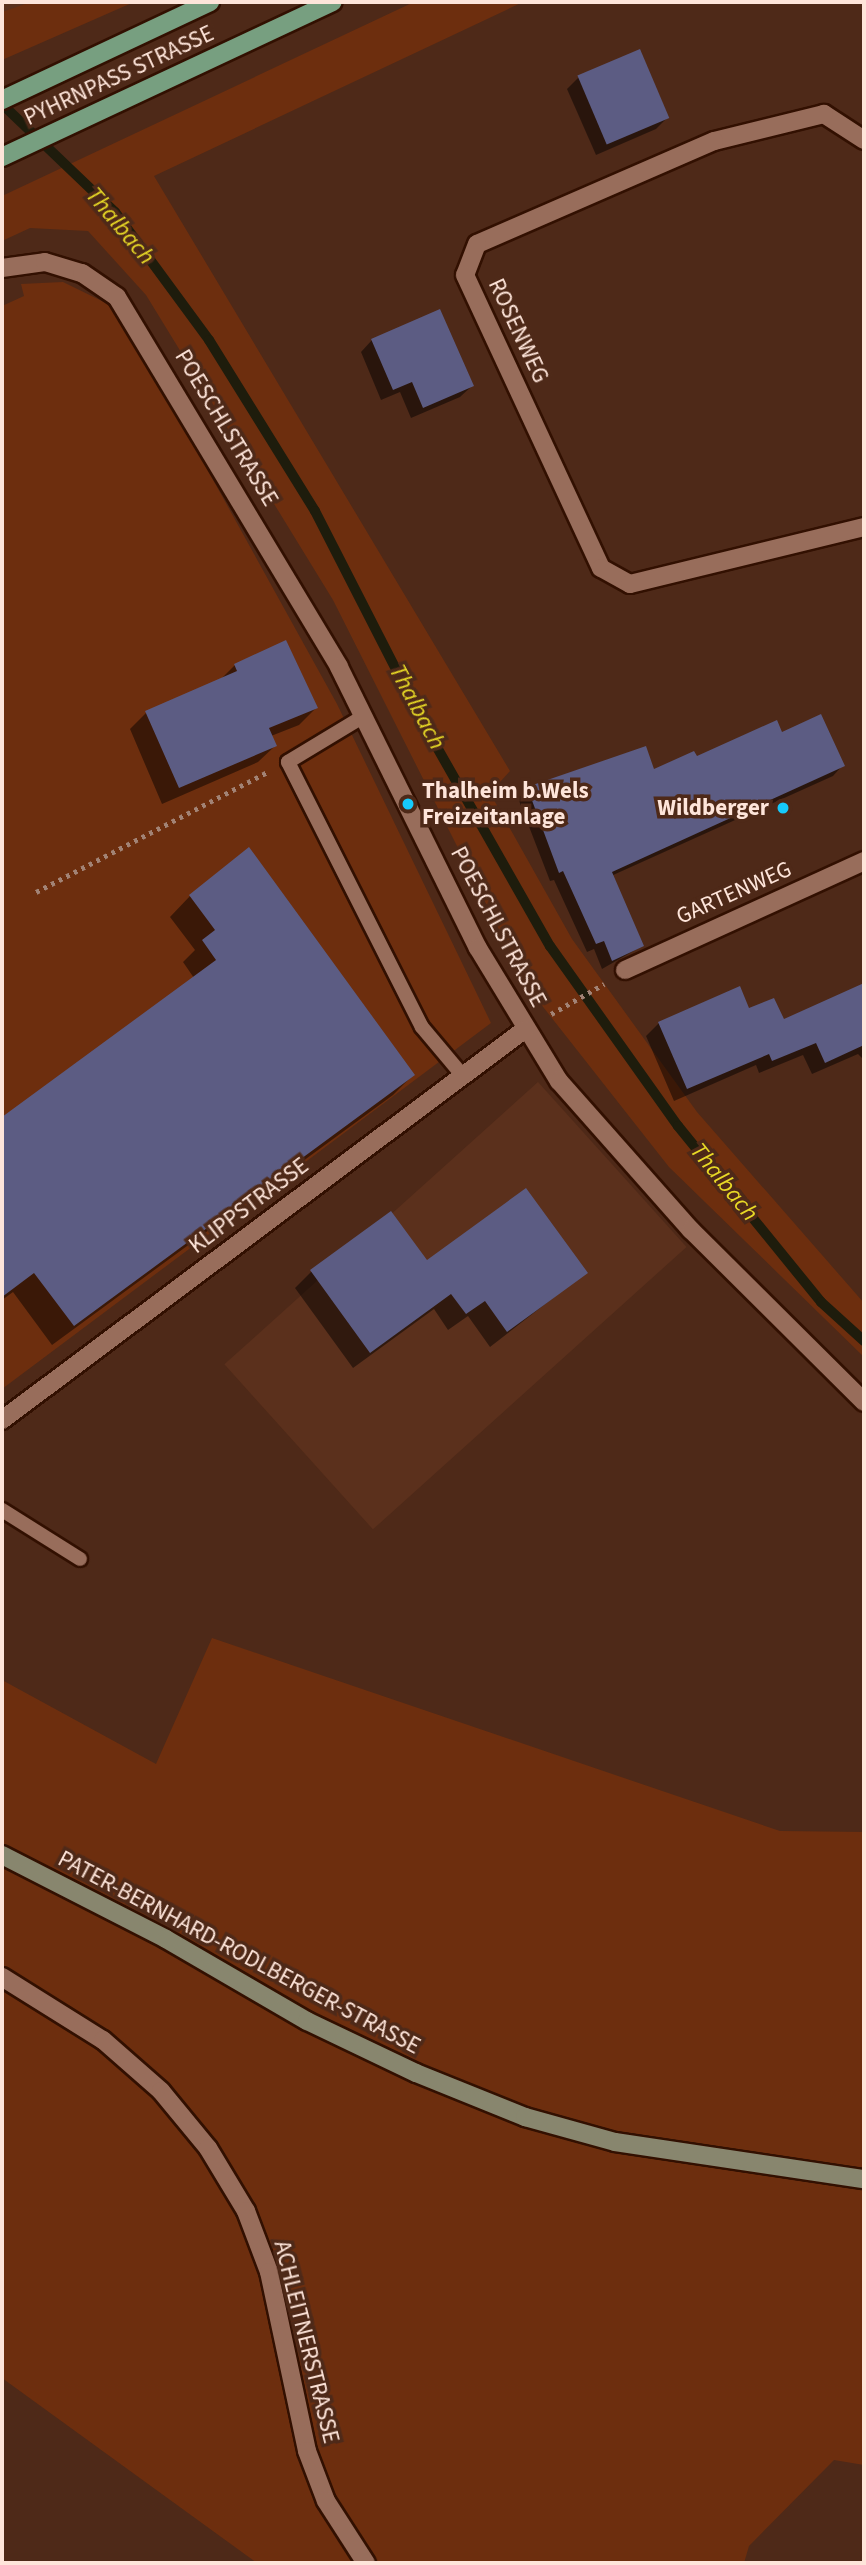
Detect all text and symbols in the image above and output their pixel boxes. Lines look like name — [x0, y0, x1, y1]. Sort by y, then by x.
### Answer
street label: PYHRNPASS STRASSE — [20, 20, 218, 132]
water label: Thalbach — [79, 181, 161, 271]
street label: ROSENWEG — [482, 274, 554, 388]
street label: POESCHLSTRASSE — [168, 345, 284, 511]
water label: Thalbach — [383, 659, 451, 755]
place label: Thalheim b.Wels Freizeitanlage — [422, 777, 589, 831]
place label: Wildberger — [657, 794, 769, 822]
marker: Thalheim b.Wels Freizeitanlage — [400, 796, 416, 812]
marker: Wildberger — [775, 800, 791, 816]
street label: POESCHLSTRASSE — [444, 842, 552, 1012]
street label: GARTENWEG — [672, 855, 796, 931]
water label: Thalbach — [684, 1137, 764, 1227]
street label: KLIPPSTRASSE — [184, 1152, 314, 1260]
street label: PATER-BERNHARD-RODLBERGER-STRASSE — [53, 1845, 425, 2061]
street label: ACHLEITNERSTRASSE — [267, 2238, 345, 2446]

